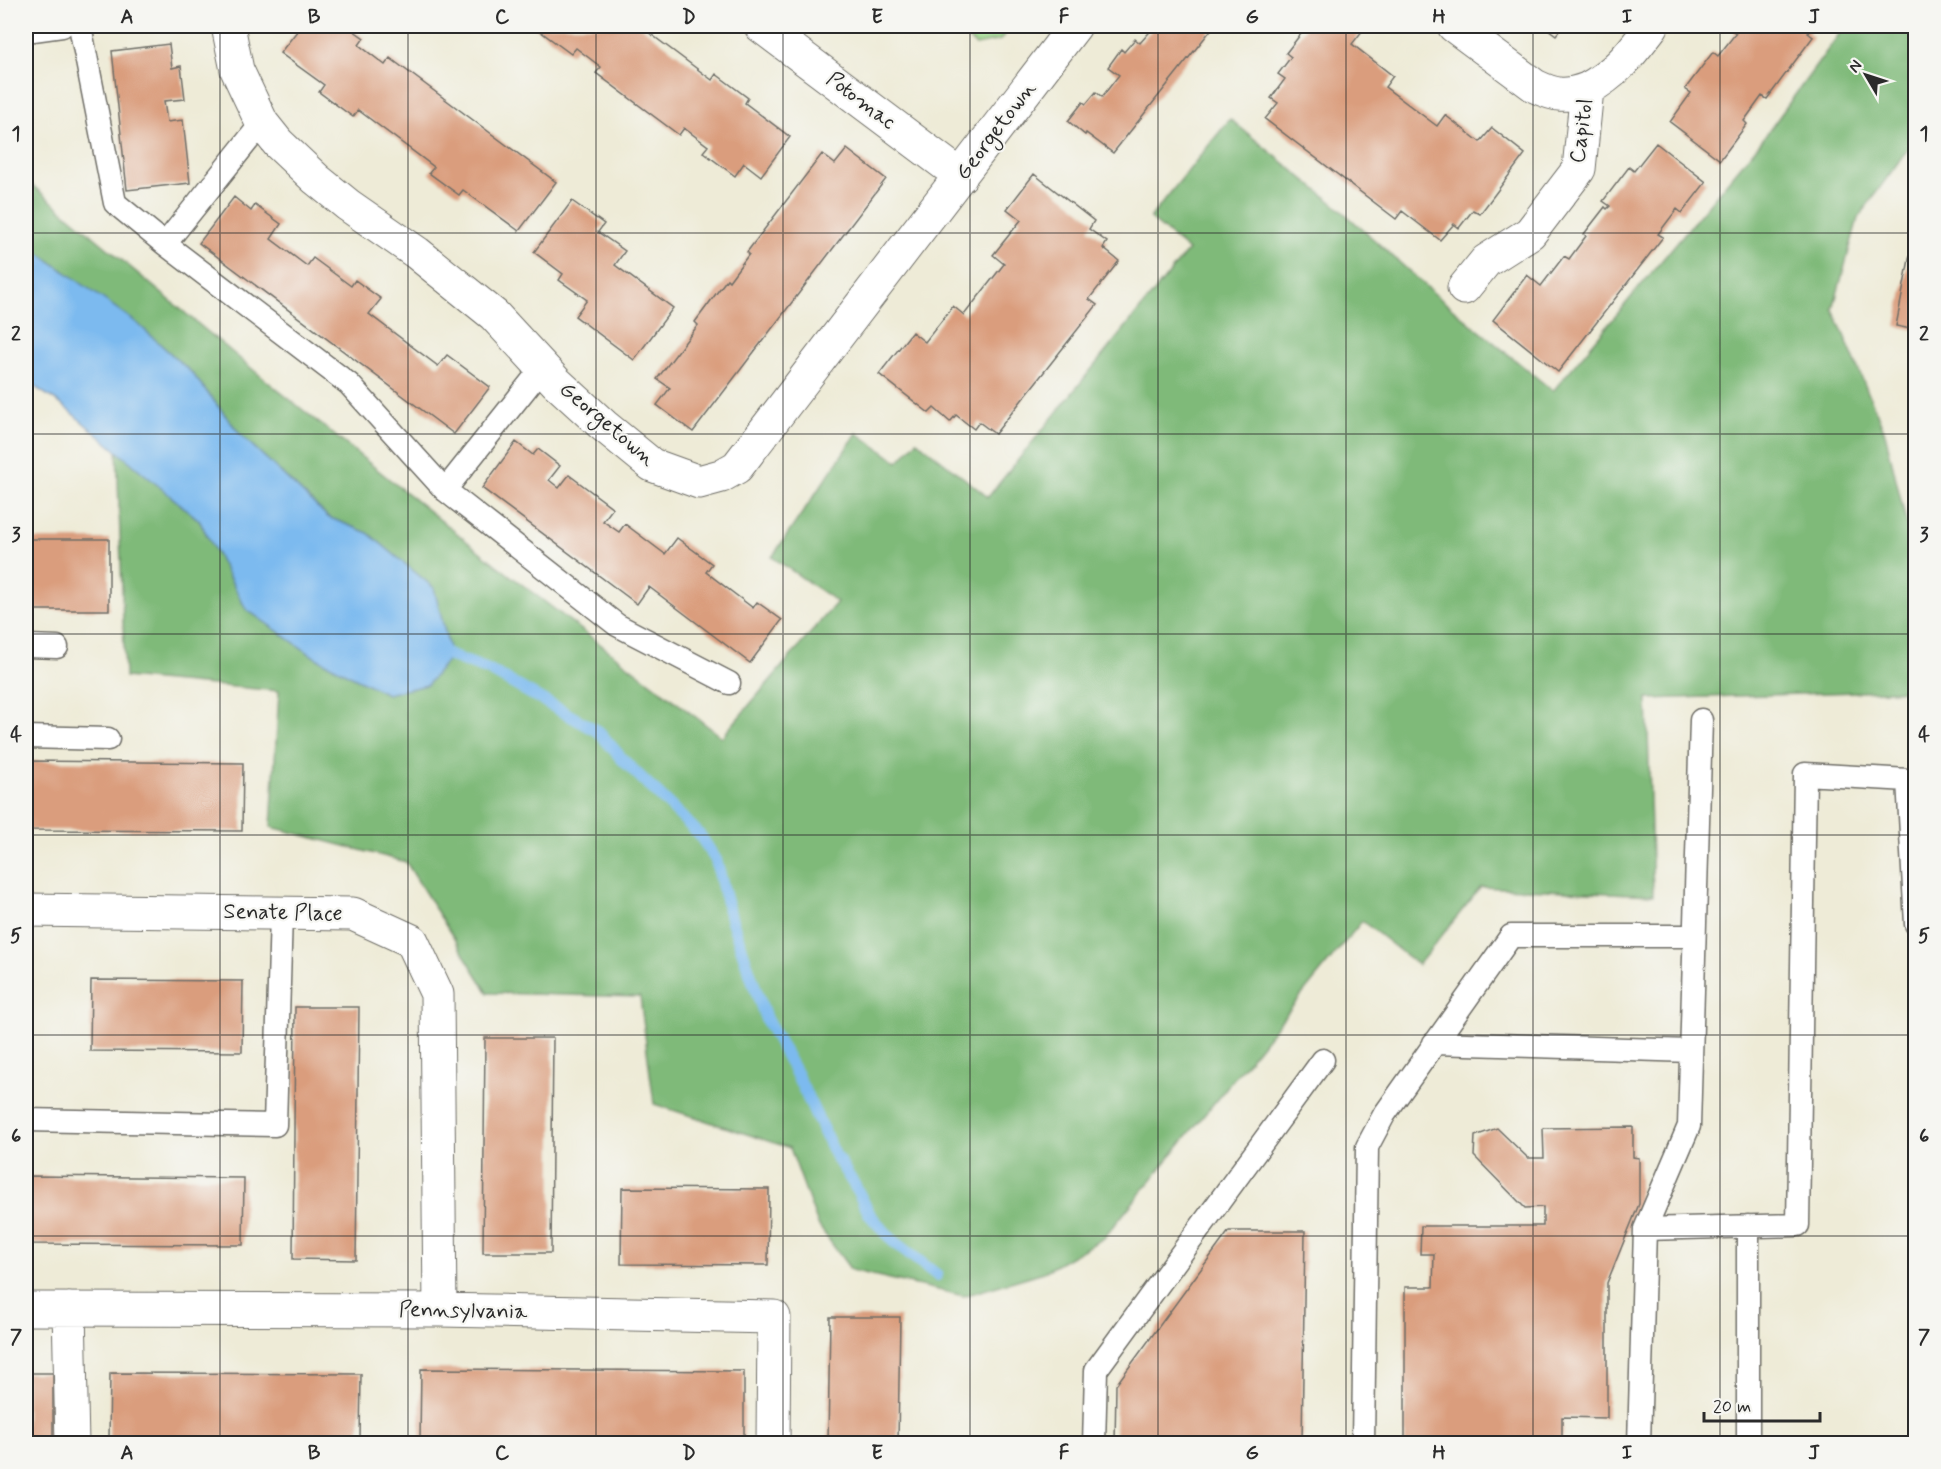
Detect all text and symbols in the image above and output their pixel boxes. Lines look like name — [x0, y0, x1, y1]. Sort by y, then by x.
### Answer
text: A — [120, 4, 134, 31]
text: B — [308, 4, 321, 31]
text: C — [495, 4, 510, 31]
text: D — [682, 4, 696, 31]
text: E — [871, 4, 883, 31]
text: F — [1059, 4, 1070, 31]
text: G — [1245, 4, 1259, 31]
text: H — [1432, 4, 1446, 31]
text: I — [1622, 4, 1632, 31]
text: J — [1808, 4, 1820, 31]
north arrow — [1836, 45, 1896, 105]
text: N — [1844, 56, 1867, 77]
street label: Potomac — [820, 66, 902, 136]
street label: Georgetown — [950, 76, 1045, 188]
street label: Capitol — [1564, 97, 1600, 165]
text: 1 — [12, 121, 20, 148]
text: 1 — [1920, 121, 1928, 148]
text: 2 — [11, 321, 21, 348]
text: 2 — [1919, 321, 1929, 348]
street label: Georgetown — [551, 376, 661, 475]
text: 3 — [11, 522, 21, 549]
text: 3 — [1919, 522, 1929, 549]
text: 4 — [10, 722, 22, 749]
text: 4 — [1918, 722, 1930, 749]
street label: Senate Place — [223, 898, 343, 928]
text: 5 — [10, 923, 22, 950]
text: 5 — [1918, 923, 1930, 950]
text: 6 — [11, 1123, 21, 1150]
text: 6 — [1919, 1123, 1929, 1150]
street label: Pennsylvania — [398, 1296, 528, 1326]
text: 7 — [10, 1324, 22, 1351]
text: 7 — [1918, 1324, 1930, 1351]
scale bar — [1704, 1385, 1820, 1423]
text: 20 m — [1713, 1395, 1751, 1419]
text: A — [120, 1440, 134, 1467]
text: B — [308, 1440, 321, 1467]
text: C — [495, 1440, 510, 1467]
text: D — [682, 1440, 696, 1467]
text: E — [871, 1440, 883, 1467]
text: F — [1059, 1440, 1070, 1467]
text: G — [1245, 1440, 1259, 1467]
text: H — [1432, 1440, 1446, 1467]
text: I — [1622, 1440, 1632, 1467]
text: J — [1808, 1440, 1820, 1467]

